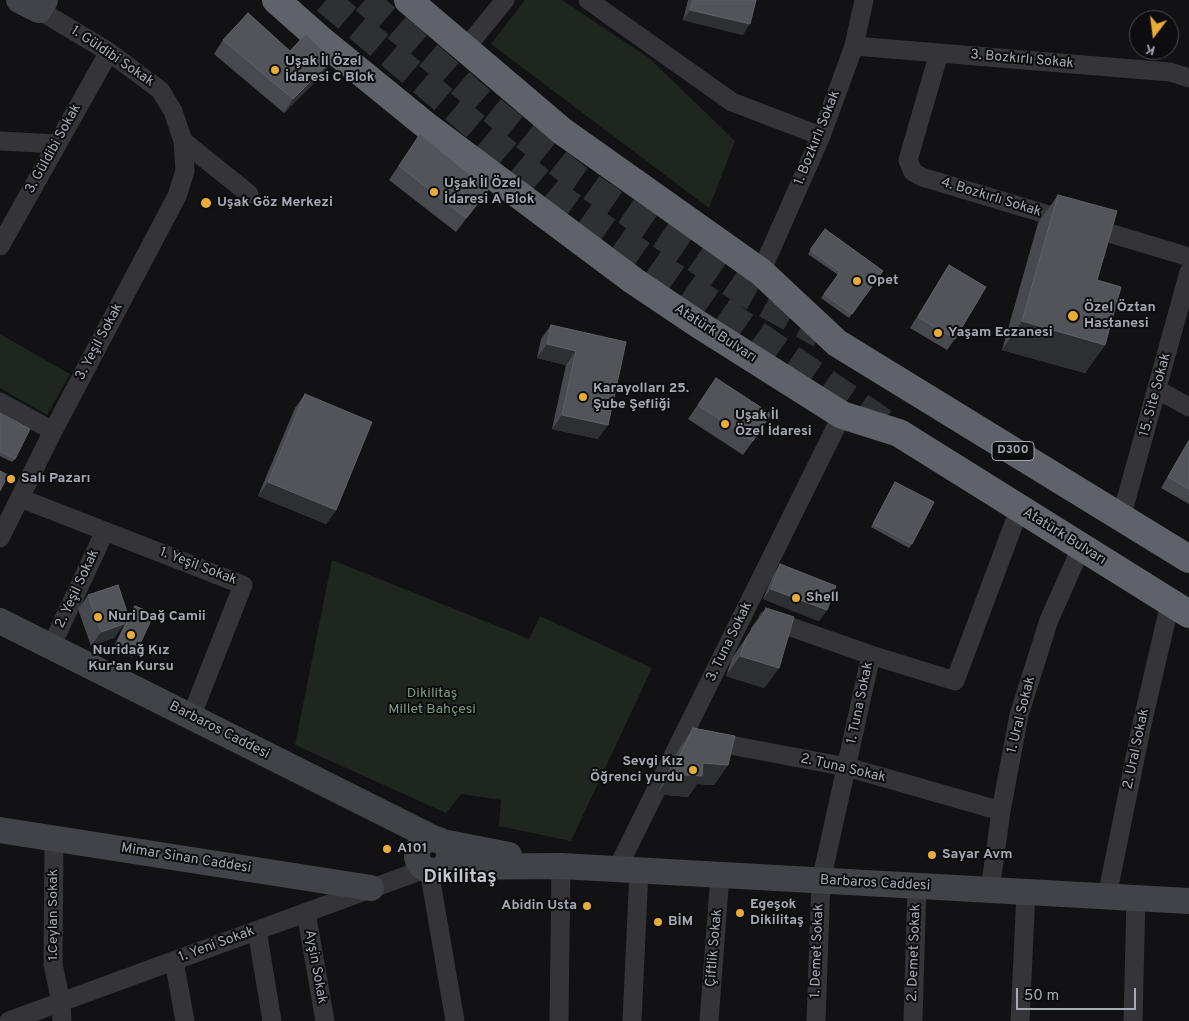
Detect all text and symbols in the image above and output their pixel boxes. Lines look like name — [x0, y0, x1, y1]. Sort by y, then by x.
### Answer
north arrow — [1129, 10, 1179, 60]
street label: 1. Güldibi Sokak — [67, 23, 157, 91]
text: K — [1143, 40, 1157, 59]
street label: 3. Bozkırlı Sokak — [970, 47, 1074, 73]
place label: Uşak İl Özel İdaresi C Blok — [285, 54, 375, 86]
marker: Uşak İl Özel İdaresi C Blok — [269, 64, 281, 76]
street label: 1. Bozkırlı Sokak — [791, 88, 845, 188]
street label: 3. Güldibi Sokak — [22, 101, 86, 197]
street label: 4. Bozkırlı Sokak — [939, 175, 1043, 221]
place label: Uşak İl Özel İdaresi A Blok — [444, 176, 535, 208]
marker: Uşak İl Özel İdaresi A Blok — [428, 186, 440, 198]
place label: Uşak Göz Merkezi — [217, 195, 333, 211]
marker: Uşak Göz Merkezi — [199, 196, 213, 210]
place label: Opet — [867, 273, 899, 289]
marker: Opet — [851, 275, 863, 287]
place label: Özel Öztan Hastanesi — [1084, 300, 1156, 332]
street label: 3. Yeşil Sokak — [73, 301, 127, 383]
street label: Atatürk Bulvarı — [671, 301, 759, 367]
marker: Özel Öztan Hastanesi — [1066, 309, 1080, 323]
place label: Yaşam Eczanesi — [948, 325, 1053, 341]
marker: Yaşam Eczanesi — [932, 327, 944, 339]
street label: 15. Site Sokak — [1137, 351, 1175, 439]
place label: Karayolları 25. Şube Şefliği — [593, 381, 689, 414]
marker: Karayolları 25. Şube Şefliği — [577, 391, 589, 403]
place label: Uşak İl Özel İdaresi — [735, 408, 812, 441]
marker: Uşak İl Özel İdaresi — [719, 418, 731, 430]
road number: D300 — [992, 442, 1034, 461]
place label: Salı Pazarı — [21, 471, 90, 487]
marker: Salı Pazarı — [5, 473, 17, 485]
street label: Atatürk Bulvarı — [1019, 505, 1109, 569]
street label: 1. Yeşil Sokak — [157, 545, 239, 589]
street label: 2. Yeşil Sokak — [52, 547, 104, 631]
place label: Shell — [806, 590, 839, 606]
marker: Shell — [790, 592, 802, 604]
street label: 3. Tuna Sokak — [703, 599, 757, 685]
place label: Nuri Dağ Camii — [108, 609, 206, 625]
marker: Nuri Dağ Camii — [92, 611, 104, 623]
marker: Nuridağ Kız Kur'an Kursu — [125, 629, 137, 641]
place label: Nuridağ Kız Kur'an Kursu — [88, 643, 174, 676]
street label: 1. Tuna Sokak — [844, 660, 878, 746]
street label: 1. Ural Sokak — [1004, 675, 1040, 755]
park label: Dikilitaş Millet Bahçesi — [388, 686, 476, 719]
street label: Barbaros Caddesi — [166, 698, 272, 764]
street label: 2. Ural Sokak — [1120, 707, 1154, 791]
street label: 2. Tuna Sokak — [799, 751, 887, 787]
place label: Sevgi Kız Öğrenci yurdu — [590, 754, 683, 786]
marker: Sevgi Kız Öğrenci yurdu — [687, 764, 699, 776]
street label: Mimar Sinan Caddesi — [120, 840, 252, 878]
place label: A101 — [397, 841, 427, 857]
marker: A101 — [381, 843, 393, 855]
place label: Sayar Avm — [942, 847, 1012, 863]
marker: Sayar Avm — [926, 849, 938, 861]
district label: Dikilitaş — [423, 867, 497, 889]
street label: 1.Ceylan Sokak — [46, 869, 62, 961]
street label: Barbaros Caddesi — [819, 873, 931, 895]
place label: Egeşok Dikilitaş — [750, 897, 804, 930]
place label: Abidin Usta — [501, 898, 577, 914]
marker: Abidin Usta — [581, 900, 593, 912]
street label: 1. Demet Sokak — [808, 903, 828, 999]
street label: 2. Demet Sokak — [905, 904, 925, 1002]
marker: Egeşok Dikilitaş — [734, 907, 746, 919]
street label: Çiftlik Sokak — [703, 908, 727, 988]
place label: BİM — [668, 914, 693, 930]
marker: BİM — [652, 916, 664, 928]
street label: 1. Yeni Sokak — [177, 924, 257, 966]
street label: Ayşin Sokak — [300, 929, 330, 1005]
scale bar — [1019, 978, 1139, 1010]
text: 50 m — [1024, 987, 1059, 1006]

